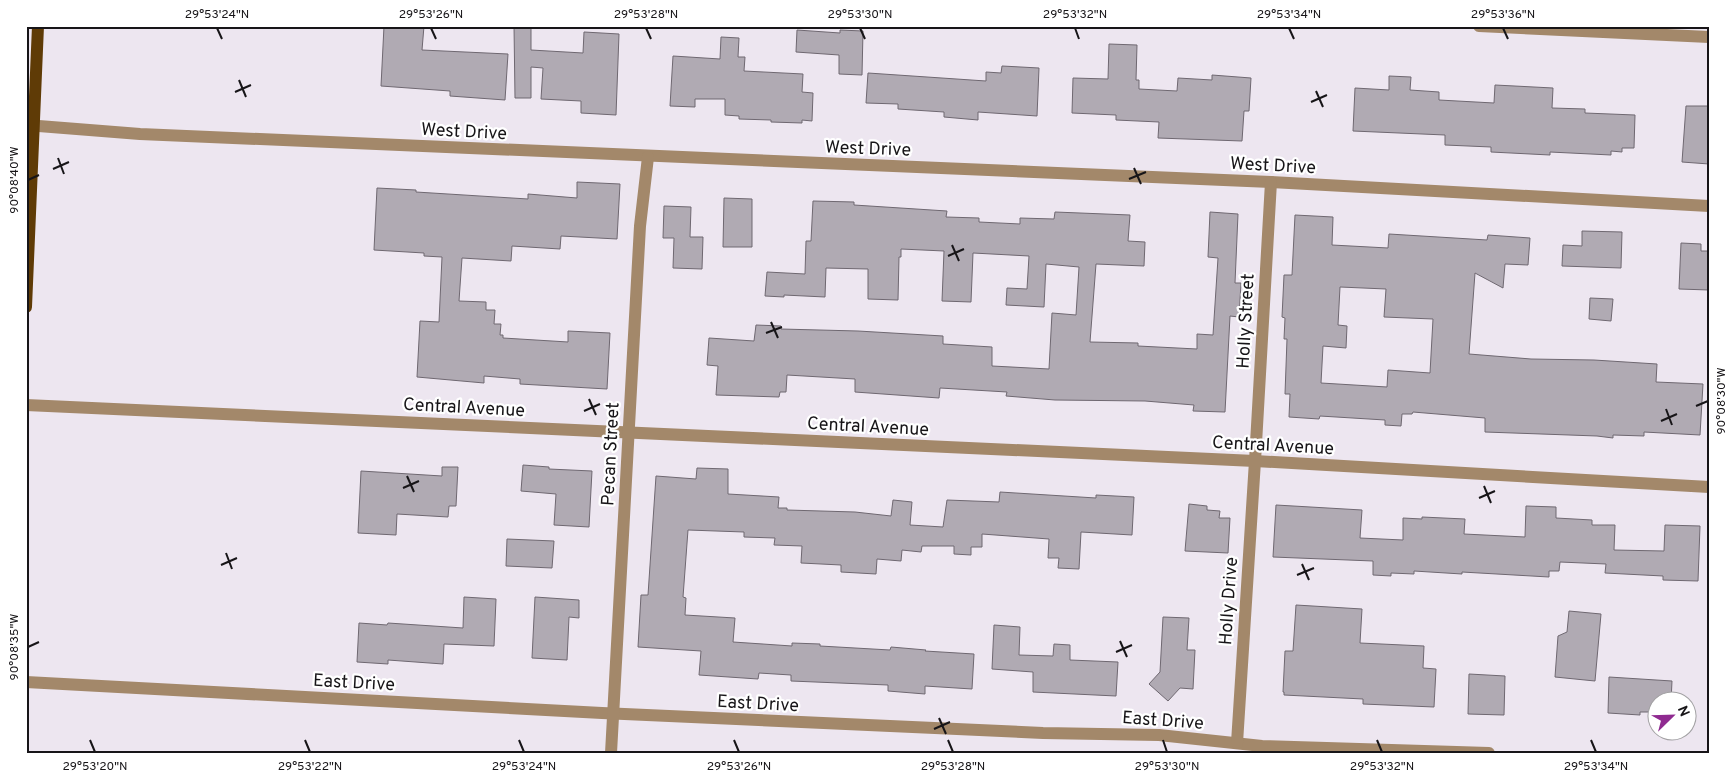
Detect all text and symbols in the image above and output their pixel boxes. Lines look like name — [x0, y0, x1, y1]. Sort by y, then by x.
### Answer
text: 29°53'24"N — [185, 7, 249, 23]
text: 29°53'26"N — [399, 7, 463, 23]
text: 29°53'28"N — [614, 7, 678, 23]
text: 29°53'30"N — [828, 7, 892, 23]
text: 29°53'32"N — [1043, 7, 1107, 23]
text: 29°53'34"N — [1257, 7, 1321, 23]
text: 29°53'36"N — [1471, 7, 1535, 23]
street label: West Drive — [420, 119, 508, 146]
street label: West Drive — [824, 137, 911, 162]
text: 90°08'40"W — [7, 146, 23, 214]
street label: West Drive — [1229, 153, 1317, 180]
street label: Holly Street — [1233, 273, 1260, 369]
text: 90°08'30"W — [1714, 367, 1730, 435]
street label: Central Avenue — [402, 394, 525, 423]
street label: Pecan Street — [597, 402, 626, 507]
street label: Central Avenue — [806, 413, 929, 442]
street label: Central Avenue — [1211, 432, 1334, 461]
street label: Holly Drive — [1215, 556, 1244, 646]
text: 90°08'35"W — [7, 614, 23, 680]
street label: East Drive — [312, 670, 396, 697]
street label: East Drive — [716, 691, 800, 718]
north arrow — [1648, 692, 1698, 742]
text: N — [1673, 704, 1692, 719]
street label: East Drive — [1121, 707, 1205, 736]
text: 29°53'20"N — [62, 759, 128, 775]
text: 29°53'22"N — [278, 759, 342, 775]
text: 29°53'24"N — [492, 759, 556, 775]
text: 29°53'26"N — [707, 759, 771, 775]
text: 29°53'28"N — [921, 759, 985, 775]
text: 29°53'30"N — [1135, 759, 1199, 775]
text: 29°53'32"N — [1350, 759, 1414, 775]
text: 29°53'34"N — [1564, 759, 1628, 775]

